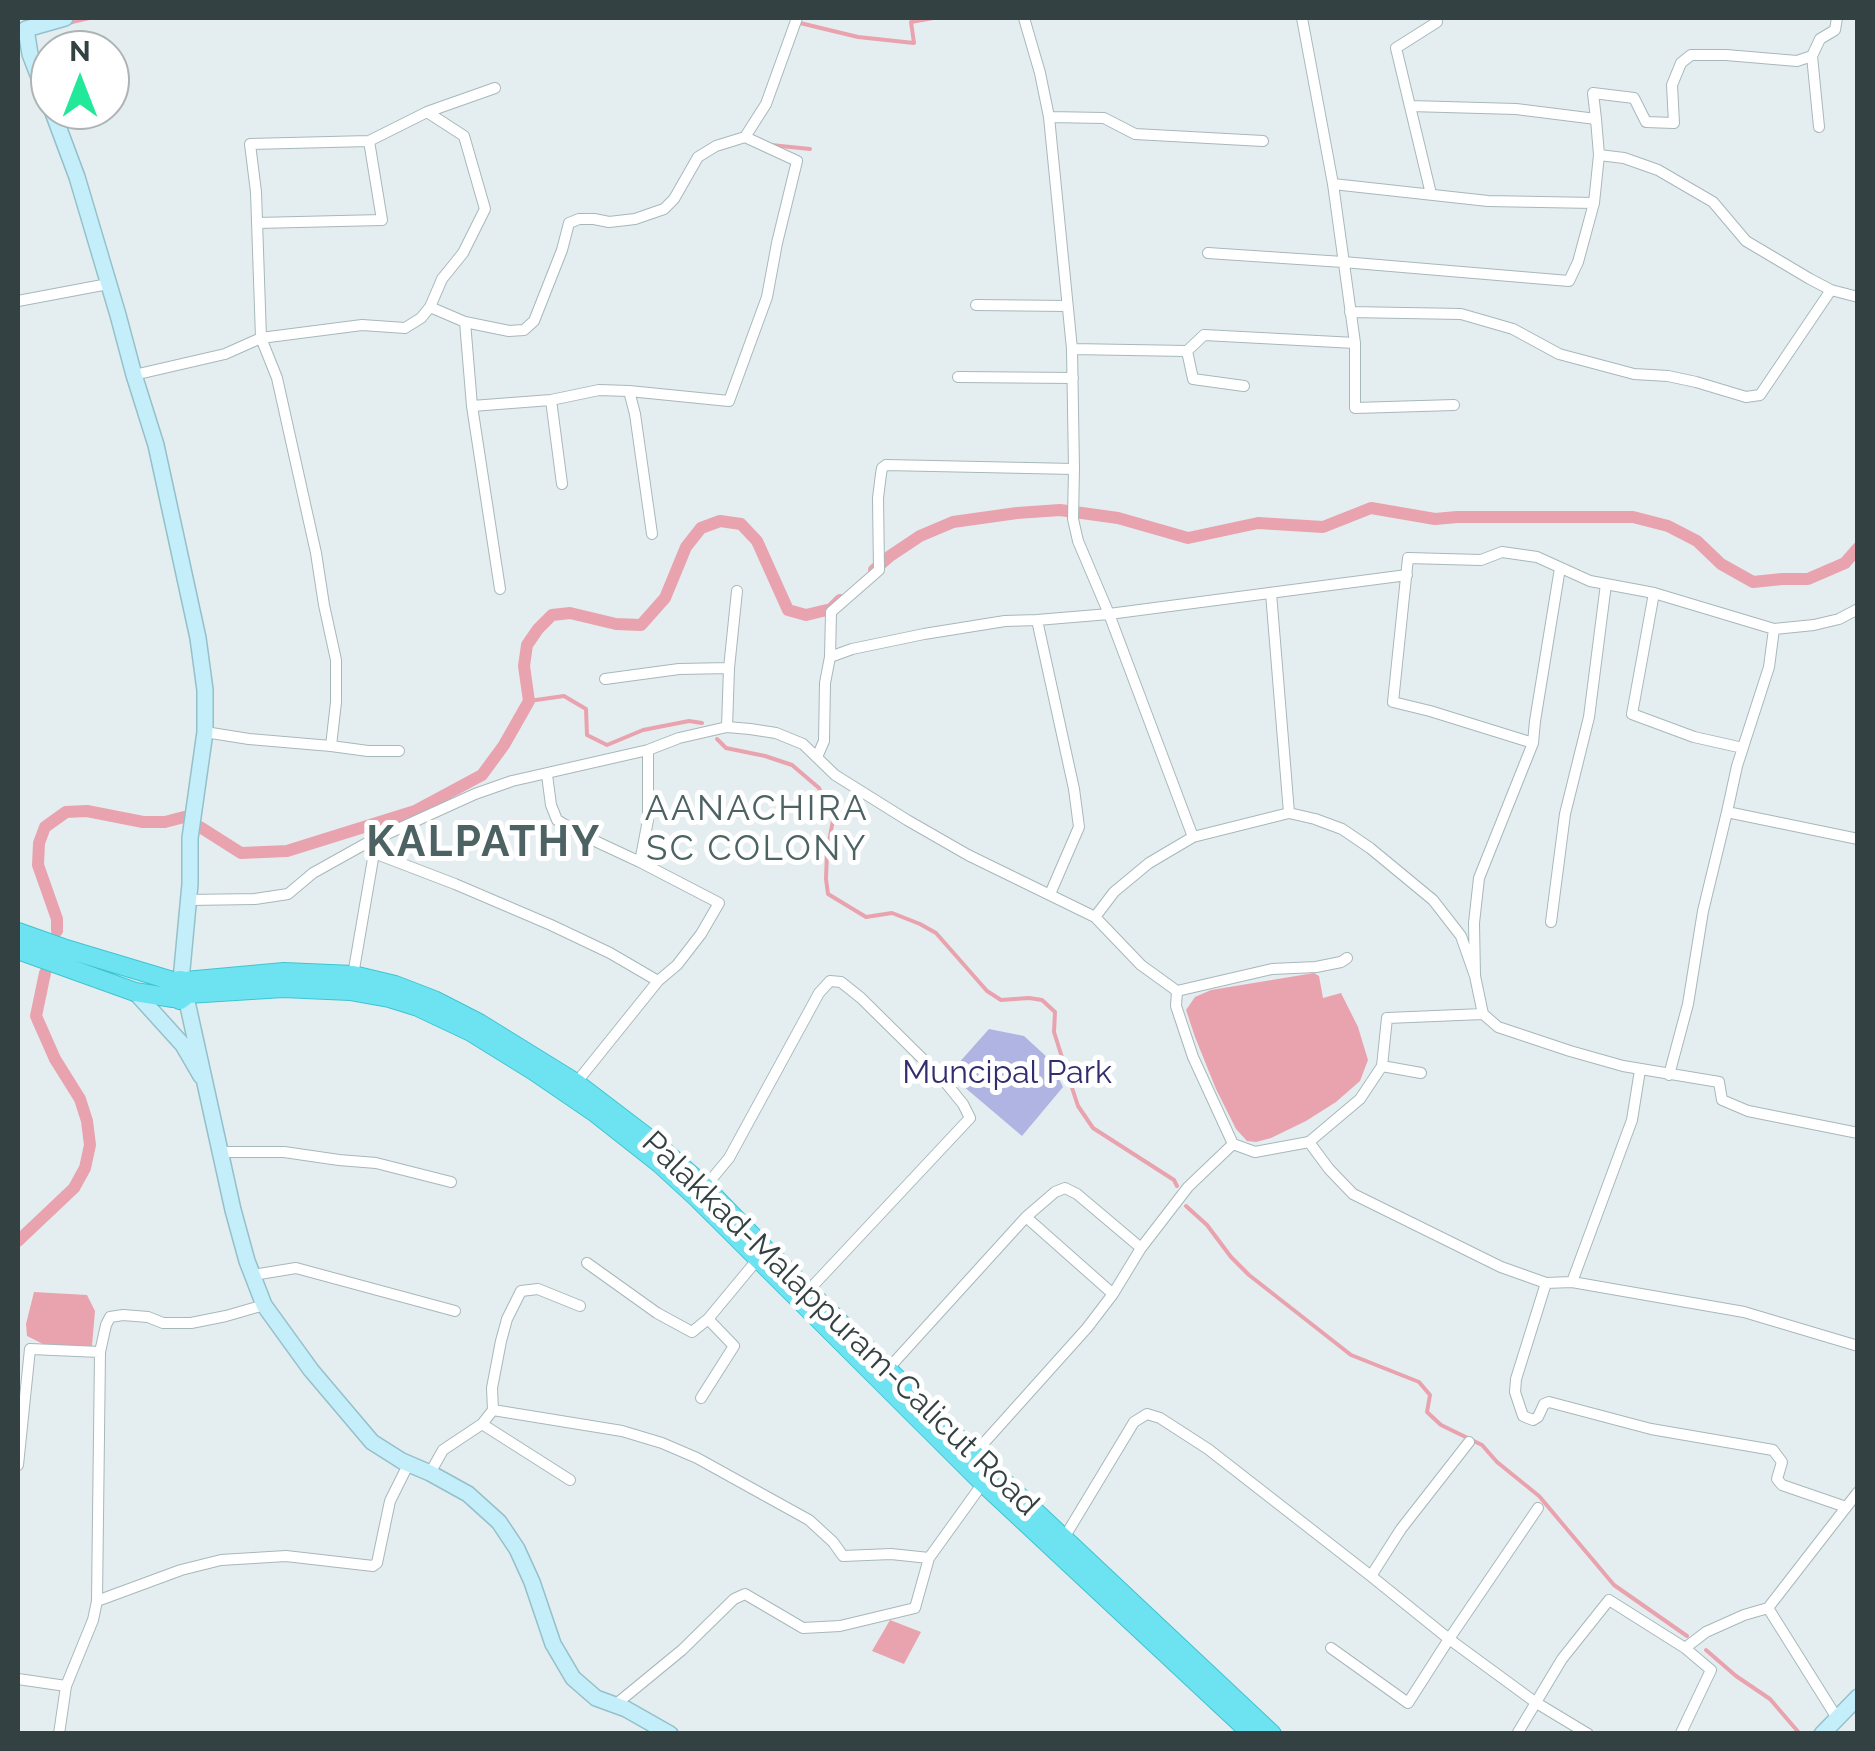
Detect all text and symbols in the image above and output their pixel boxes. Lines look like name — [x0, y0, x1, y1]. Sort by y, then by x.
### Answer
north arrow — [30, 30, 130, 130]
text: N — [69, 35, 91, 68]
district label: AANACHIRA SC COLONY — [645, 788, 869, 870]
district label: KALPATHY — [366, 818, 602, 868]
park label: Muncipal Park — [902, 1054, 1112, 1092]
street label: Palakkad-Malappuram-Calicut Road — [634, 1124, 1046, 1524]

